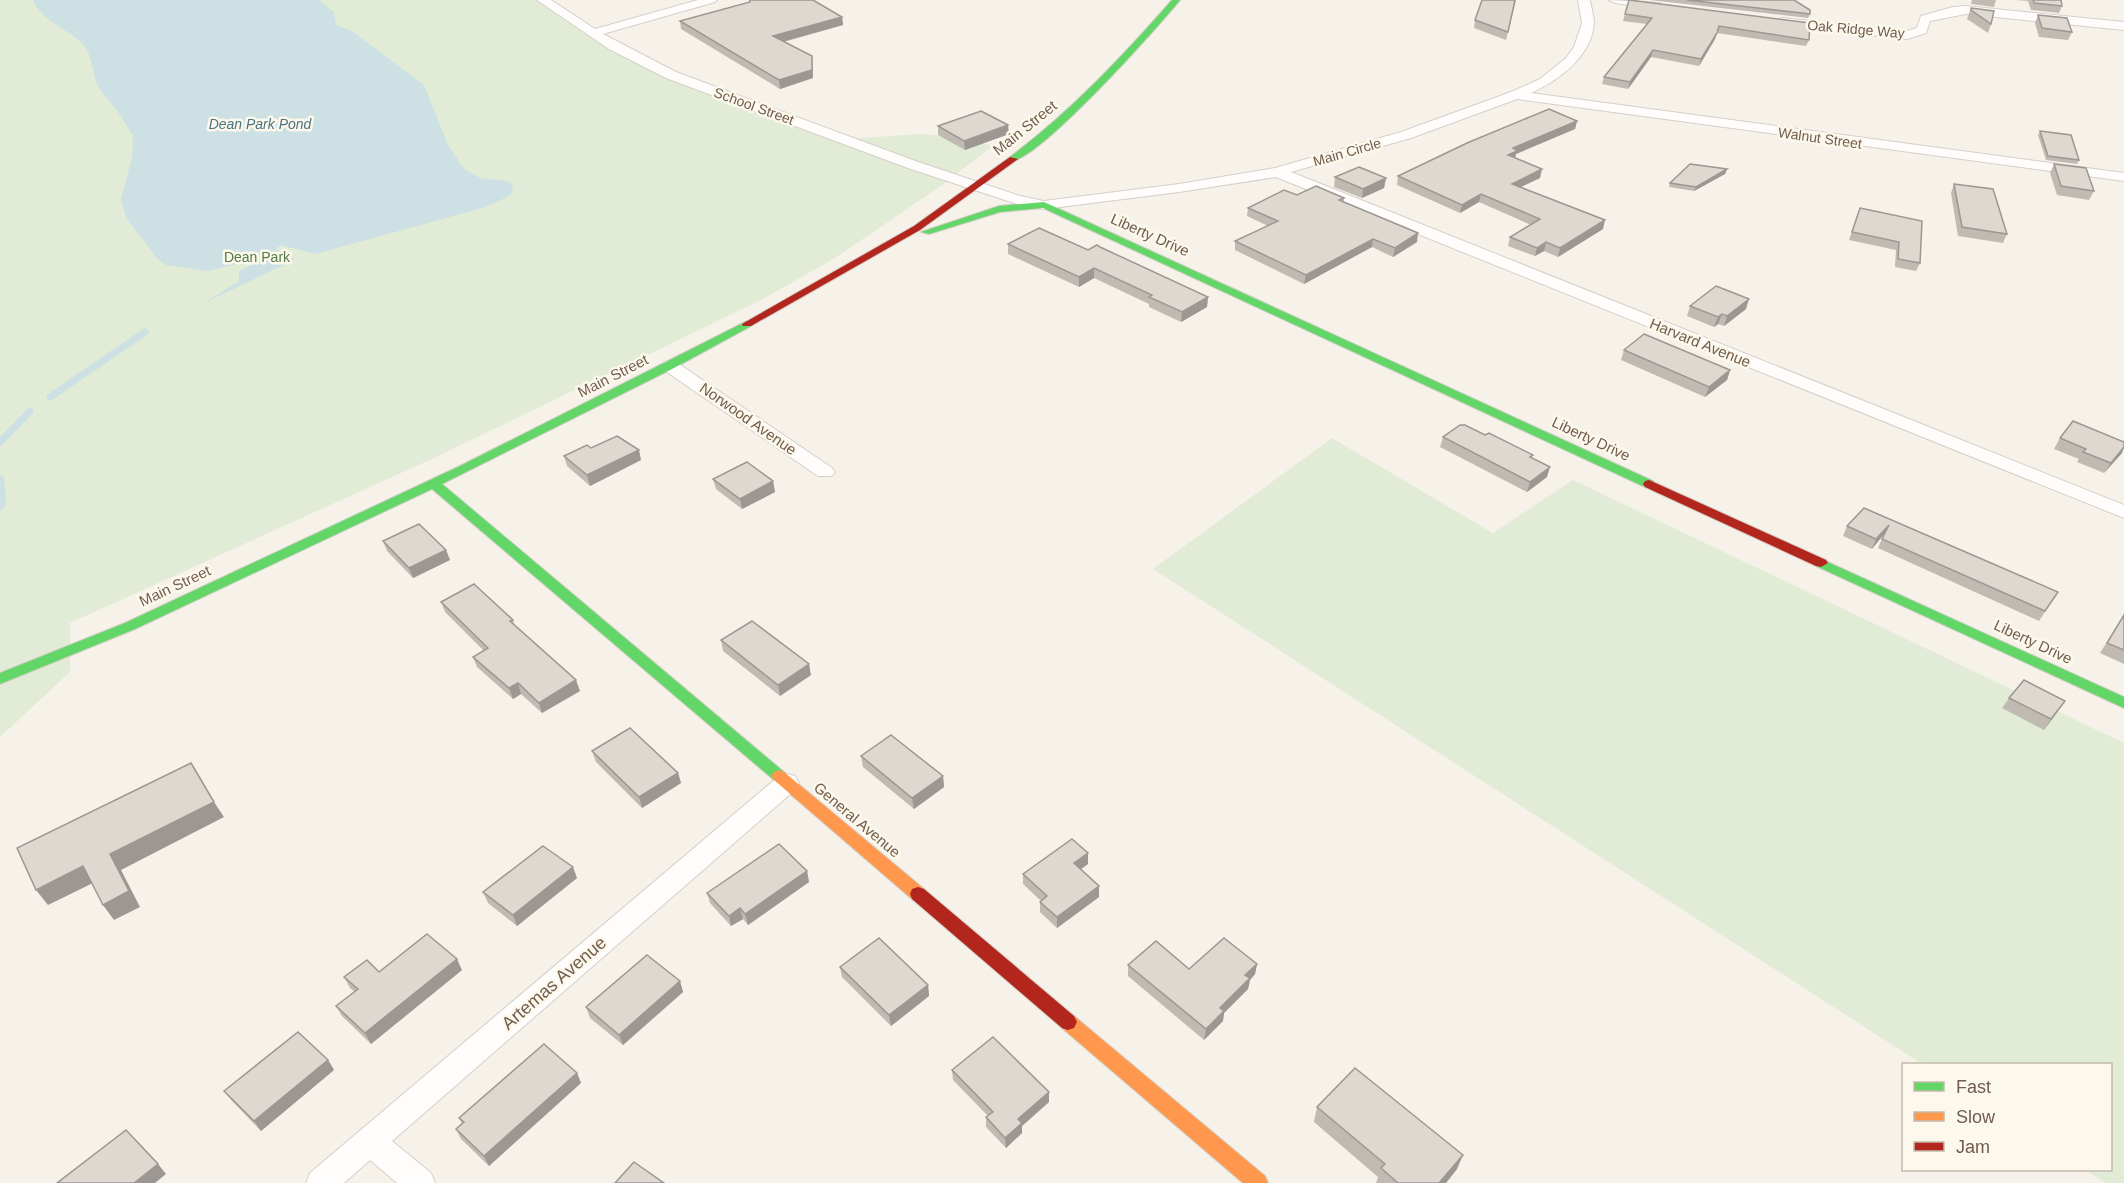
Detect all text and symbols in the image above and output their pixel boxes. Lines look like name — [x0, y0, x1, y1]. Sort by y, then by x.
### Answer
street label: Oak Ridge Way — [1807, 17, 1905, 41]
street label: School Street — [712, 84, 796, 128]
street label: Main Street — [990, 96, 1060, 158]
water label: Dean Park Pond — [209, 116, 313, 132]
street label: Walnut Street — [1777, 124, 1863, 152]
street label: Main Circle — [1311, 135, 1383, 169]
street label: Liberty Drive — [1108, 210, 1192, 259]
park label: Dean Park — [224, 249, 291, 265]
street label: Harvard Avenue — [1647, 315, 1753, 371]
street label: Main Street — [575, 350, 652, 401]
street label: Norwood Avenue — [697, 379, 800, 458]
street label: Liberty Drive — [1549, 413, 1633, 464]
street label: Main Street — [136, 561, 214, 609]
street label: Liberty Drive — [1991, 616, 2075, 667]
street label: General Avenue — [811, 779, 904, 861]
street label: Artemas Avenue — [498, 932, 610, 1034]
legend — [1902, 1063, 2112, 1171]
text: Fast — [1956, 1077, 1991, 1097]
text: Slow — [1956, 1107, 1996, 1127]
text: Jam — [1956, 1137, 1990, 1157]

